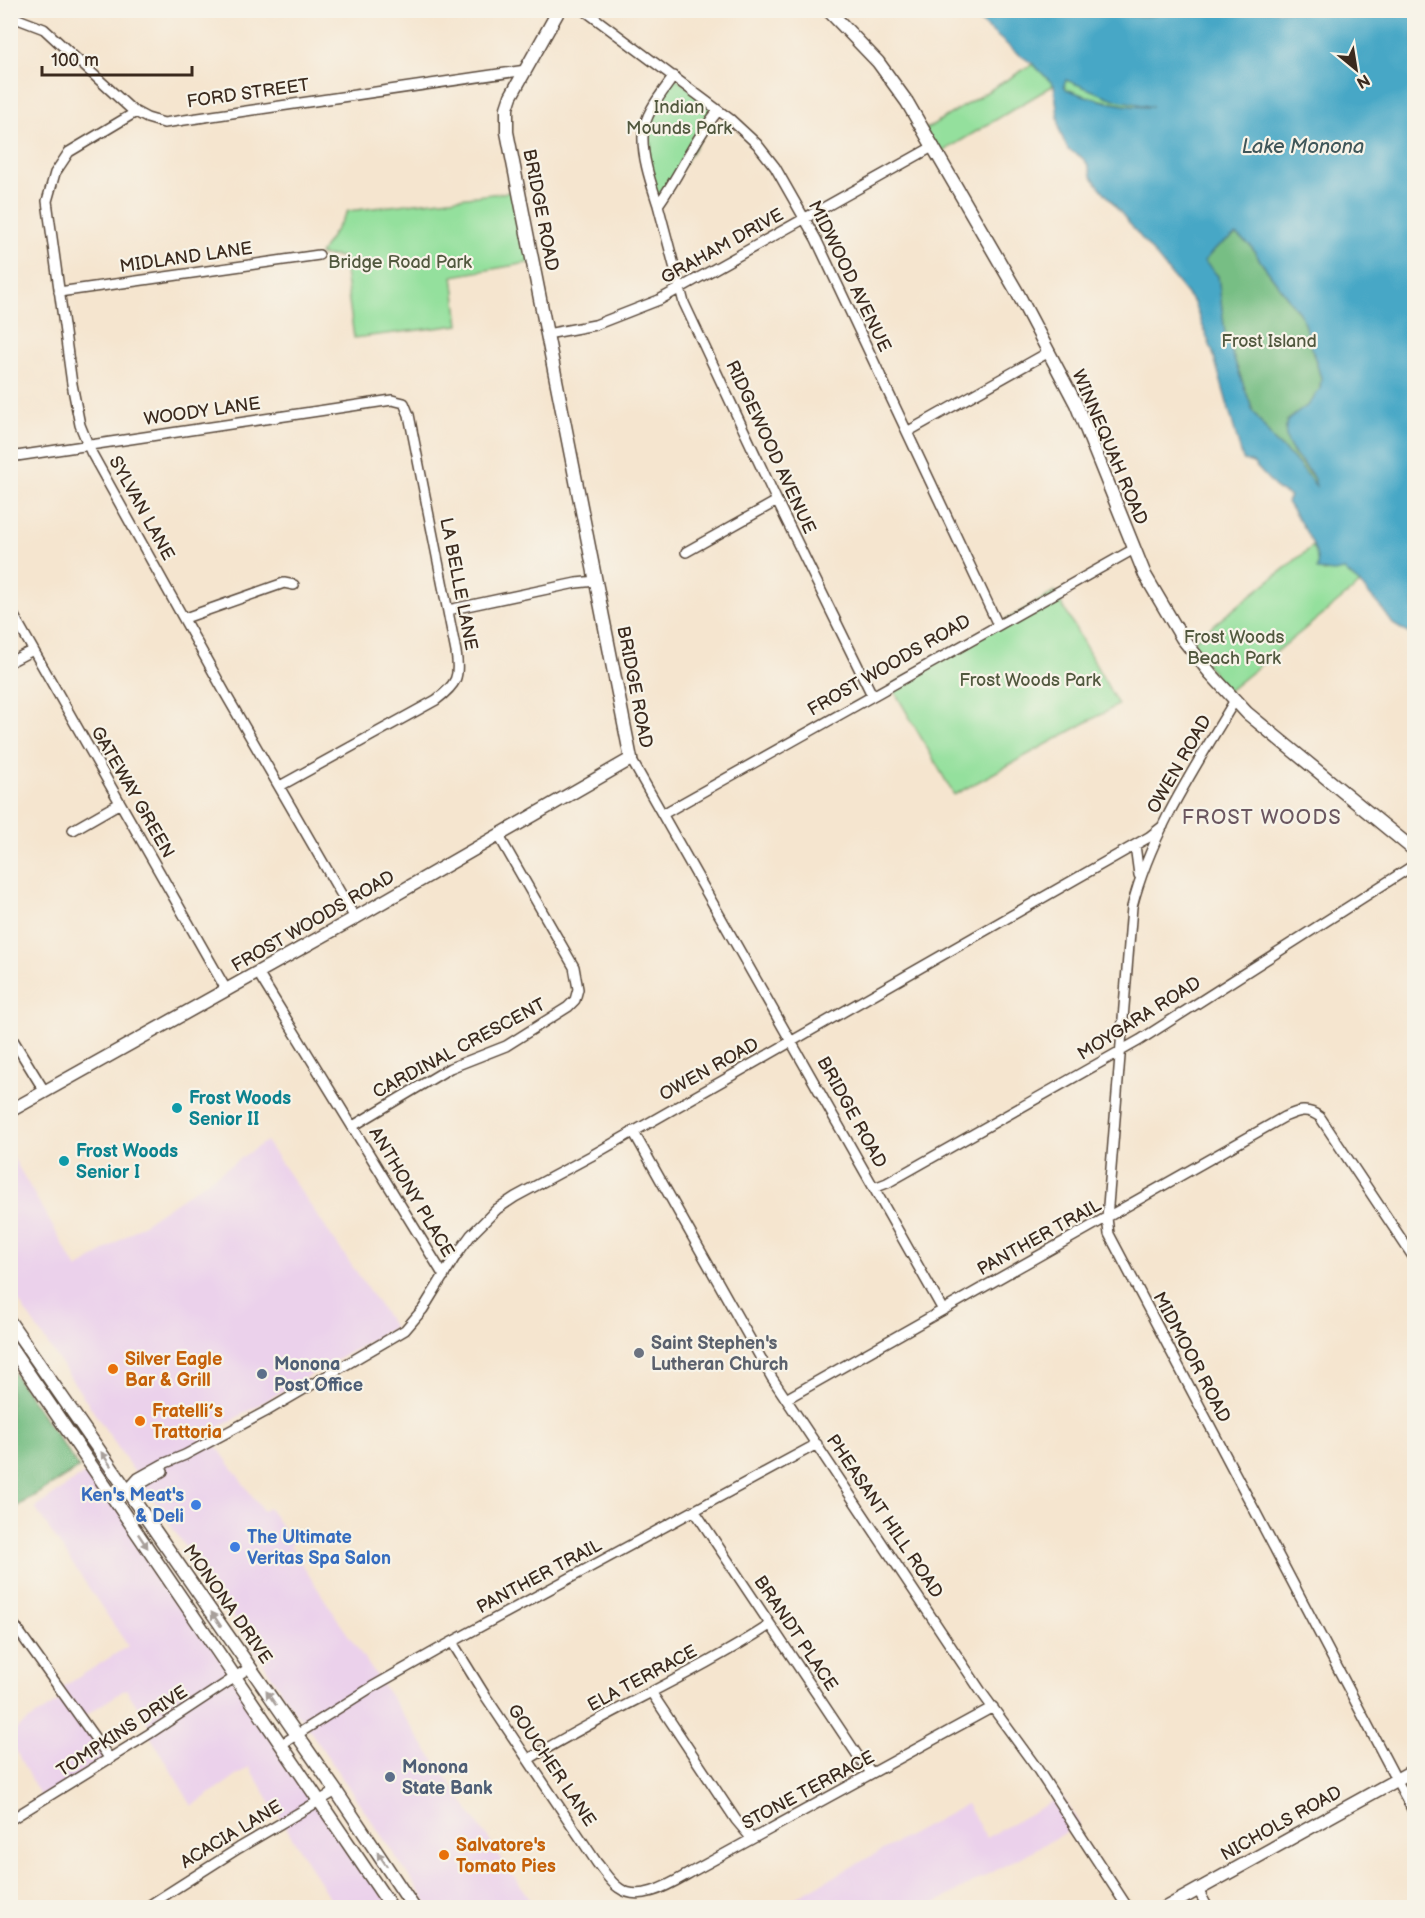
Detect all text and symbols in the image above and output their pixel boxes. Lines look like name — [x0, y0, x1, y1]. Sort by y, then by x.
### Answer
scale bar — [42, 39, 192, 77]
north arrow — [1326, 39, 1386, 99]
text: 100 m — [51, 50, 99, 71]
text: N — [1353, 69, 1373, 92]
street label: FORD STREET — [185, 74, 311, 112]
park label: Indian Mounds Park — [626, 97, 732, 139]
water label: Lake Monona — [1242, 135, 1364, 159]
street label: BRIDGE ROAD — [518, 147, 563, 273]
street label: MIDWOOD AVENUE — [804, 197, 895, 355]
street label: GRAHAM DRIVE — [658, 204, 787, 289]
street label: MIDLAND LANE — [118, 238, 254, 277]
park label: Bridge Road Park — [328, 252, 472, 273]
park label: Frost Island — [1221, 331, 1317, 352]
street label: RIDGEWOOD AVENUE — [721, 357, 820, 537]
street label: WINNEQUAH ROAD — [1067, 366, 1152, 528]
street label: WOODY LANE — [142, 393, 262, 430]
street label: SYLVAN LANE — [104, 452, 179, 564]
street label: LA BELLE LANE — [435, 516, 482, 652]
street label: FROST WOODS ROAD — [804, 610, 974, 721]
street label: BRIDGE ROAD — [612, 624, 657, 750]
park label: Frost Woods Beach Park — [1184, 627, 1284, 669]
park label: Frost Woods Park — [959, 670, 1101, 691]
street label: OWEN ROAD — [1143, 711, 1216, 817]
street label: GATEWAY GREEN — [86, 723, 179, 862]
district label: FROST WOODS — [1182, 806, 1342, 830]
street label: FROST WOODS ROAD — [228, 866, 398, 977]
street label: MOYGARA ROAD — [1074, 972, 1205, 1065]
street label: CARDINAL CRESCENT — [369, 994, 549, 1103]
street label: OWEN ROAD — [656, 1034, 762, 1105]
street label: BRIDGE ROAD — [812, 1053, 891, 1172]
place label: Frost Woods Senior II — [189, 1088, 291, 1130]
marker: Frost Woods Senior II — [170, 1101, 184, 1115]
street label: ANTHONY PLACE — [364, 1123, 459, 1261]
place label: Frost Woods Senior I — [76, 1141, 178, 1183]
marker: Frost Woods Senior I — [57, 1154, 71, 1168]
street label: PANTHER TRAIL — [974, 1194, 1105, 1280]
street label: MIDMOOR ROAD — [1148, 1288, 1235, 1426]
place label: Saint Stephen's Lutheran Church — [651, 1333, 788, 1375]
marker: Saint Stephen's Lutheran Church — [632, 1346, 646, 1360]
place label: Silver Eagle Bar & Grill — [125, 1349, 222, 1391]
place label: Monona Post Office — [274, 1354, 363, 1396]
marker: Silver Eagle Bar & Grill — [106, 1362, 120, 1376]
marker: Monona Post Office — [255, 1367, 269, 1381]
place label: Fratelli’s Trattoria — [152, 1401, 223, 1443]
marker: Fratelli’s Trattoria — [133, 1414, 147, 1428]
street label: PHEASANT HILL ROAD — [822, 1430, 947, 1602]
one-way arrow — [101, 1451, 112, 1467]
place label: Ken's Meat's & Deli — [81, 1485, 184, 1527]
marker: Ken's Meat's & Deli — [189, 1498, 203, 1512]
place label: The Ultimate Veritas Spa Salon — [247, 1527, 391, 1569]
one-way arrow — [137, 1533, 148, 1549]
street label: PANTHER TRAIL — [473, 1534, 606, 1618]
marker: The Ultimate Veritas Spa Salon — [228, 1540, 242, 1554]
street label: MONONA DRIVE — [179, 1541, 277, 1668]
street label: BRANDT PLACE — [749, 1572, 842, 1695]
one-way arrow — [210, 1612, 222, 1628]
street label: ELA TERRACE — [584, 1641, 701, 1716]
street label: TOMPKINS DRIVE — [53, 1681, 192, 1781]
one-way arrow — [265, 1691, 277, 1707]
street label: GOUCHER LANE — [503, 1700, 600, 1830]
street label: STONE TERRACE — [738, 1747, 878, 1834]
place label: Monona State Bank — [402, 1757, 493, 1799]
marker: Monona State Bank — [383, 1770, 397, 1784]
street label: NICHOLS ROAD — [1217, 1782, 1345, 1865]
street label: ACACIA LANE — [177, 1796, 286, 1873]
place label: Salvatore's Tomato Pies — [456, 1835, 556, 1877]
marker: Salvatore's Tomato Pies — [437, 1848, 451, 1862]
one-way arrow — [376, 1851, 387, 1867]

